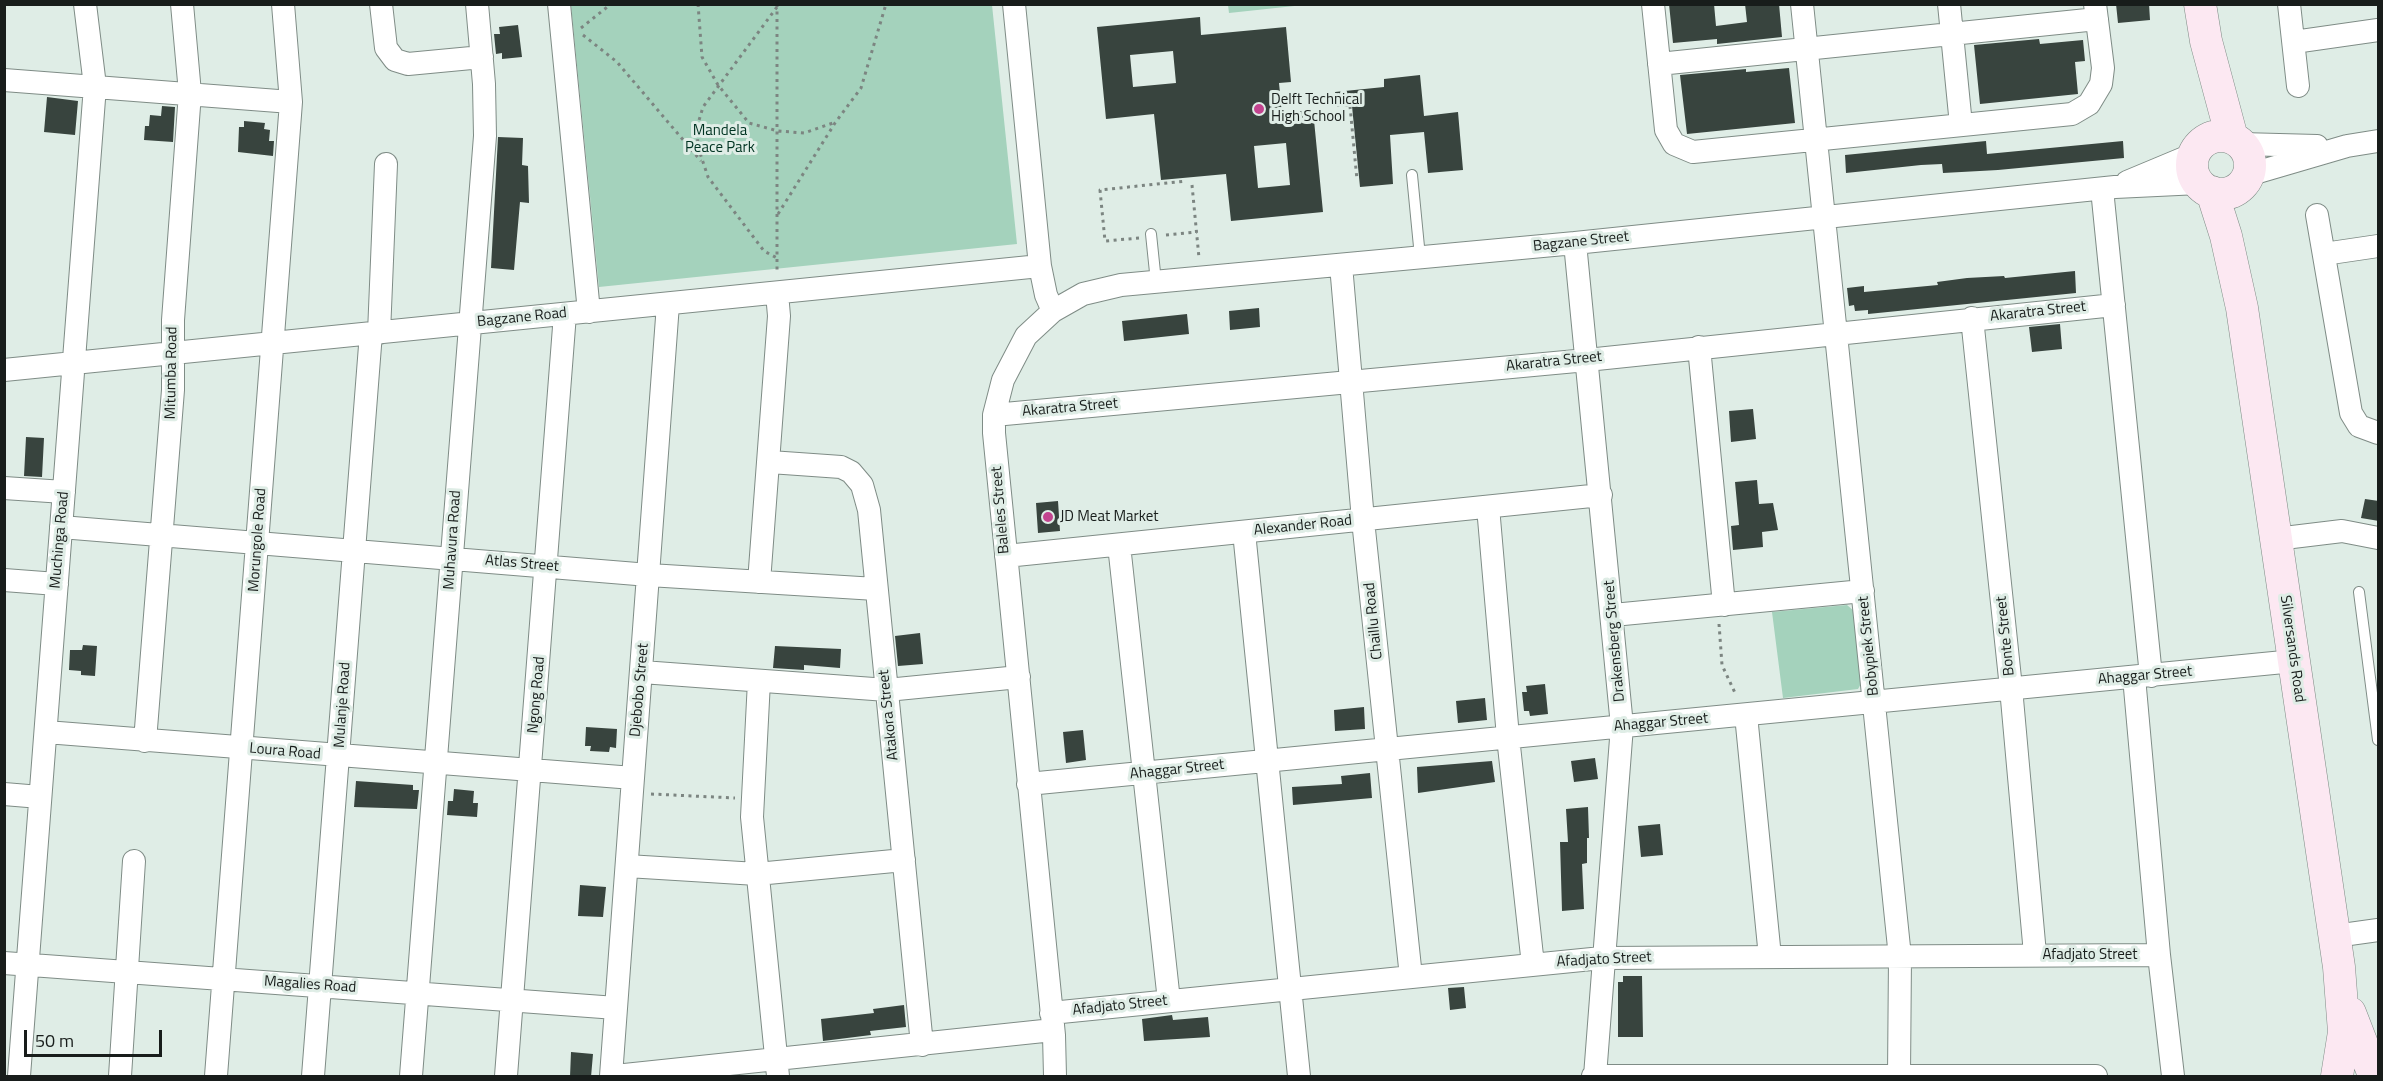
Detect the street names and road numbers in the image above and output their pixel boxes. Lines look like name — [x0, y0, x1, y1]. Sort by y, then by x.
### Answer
street label: Bagzane Street — [1532, 228, 1630, 256]
street label: Akaratra Street — [1989, 298, 2087, 326]
street label: Bagzane Road — [476, 304, 568, 332]
street label: Mitumba Road — [162, 326, 182, 420]
street label: Akaratra Street — [1505, 348, 1603, 376]
street label: Akaratra Street — [1021, 395, 1119, 421]
street label: Baleles Street — [988, 465, 1014, 555]
street label: Morungole Road — [245, 487, 271, 593]
street label: Muhavura Road — [441, 490, 465, 590]
street label: Muchinga Road — [47, 491, 73, 589]
street label: Alexander Road — [1253, 512, 1353, 540]
street label: Atlas Street — [484, 552, 560, 576]
street label: Drakensberg Street — [1601, 579, 1629, 703]
street label: Chaillu Road — [1361, 581, 1387, 661]
street label: Silversands Road — [2276, 594, 2308, 704]
street label: Bobypiek Street — [1855, 595, 1883, 697]
street label: Bonte Street — [1993, 595, 2019, 677]
street label: Djebobo Street — [627, 642, 653, 738]
street label: Ngong Road — [525, 656, 549, 734]
street label: Mulanje Road — [331, 661, 355, 749]
street label: Ahaggar Street — [2097, 663, 2193, 689]
street label: Atakora Street — [875, 669, 903, 761]
street label: Ahaggar Street — [1613, 710, 1709, 736]
street label: Loura Road — [249, 740, 321, 764]
street label: Ahaggar Street — [1129, 756, 1225, 784]
street label: Afadjato Street — [2042, 946, 2138, 964]
street label: Afadjato Street — [1556, 949, 1652, 971]
street label: Magalies Road — [263, 973, 357, 997]
street label: Afadjato Street — [1072, 992, 1168, 1020]

